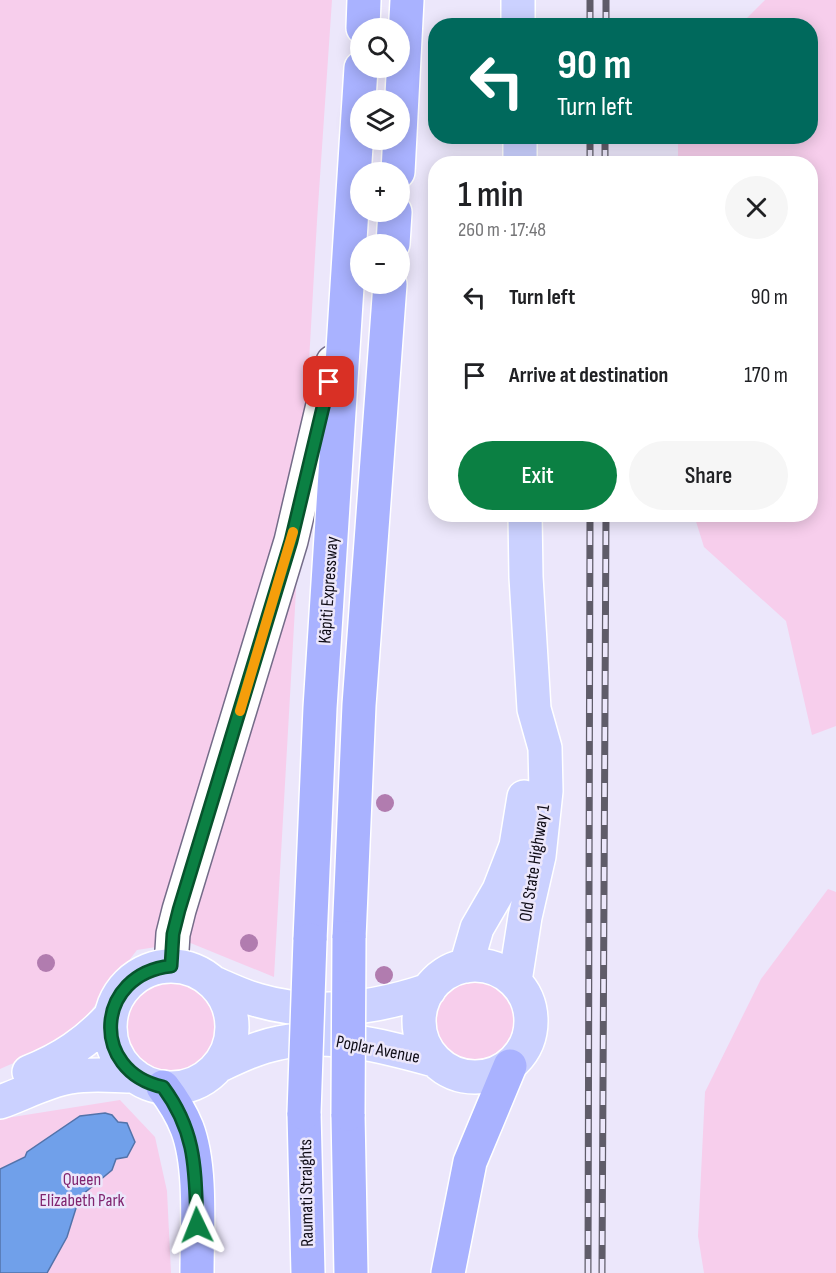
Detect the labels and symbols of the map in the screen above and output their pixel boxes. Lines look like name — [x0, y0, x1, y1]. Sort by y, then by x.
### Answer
pin — [303, 356, 354, 407]
street label: Kāpiti Expressway — [314, 536, 343, 644]
street label: Old State Highway 1 — [515, 802, 554, 923]
street label: Poplar Avenue — [334, 1031, 422, 1068]
street label: Raumati Straights — [295, 1139, 318, 1247]
park label: Queen Elizabeth Park — [40, 1169, 125, 1211]
position arrow — [165, 1193, 229, 1257]

